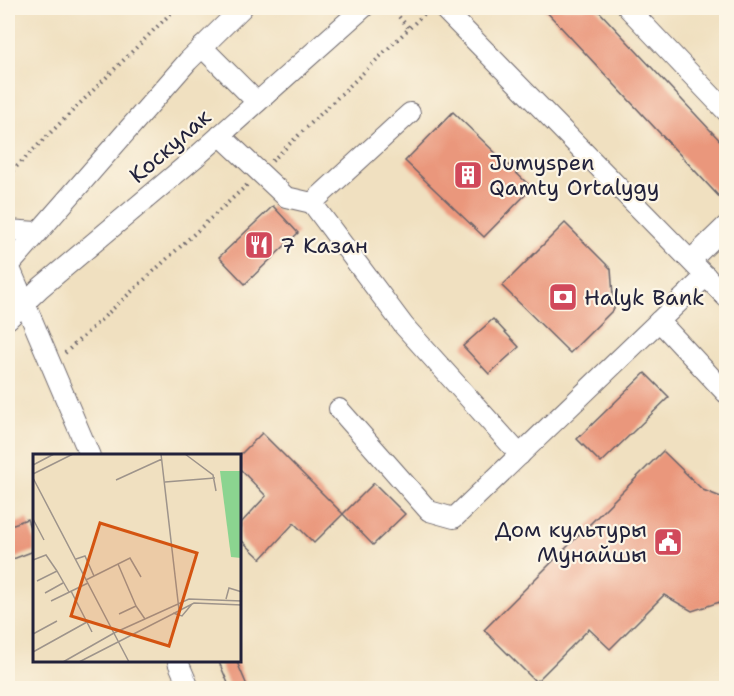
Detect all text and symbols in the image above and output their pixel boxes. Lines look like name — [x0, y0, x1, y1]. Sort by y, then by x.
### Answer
street label: Коскулак — [123, 102, 217, 189]
place label: Jumyspen Qamty Ortalygy — [489, 148, 659, 202]
building icon: Jumyspen Qamty Ortalygy — [452, 159, 484, 191]
restaurant icon: 7 Казан — [243, 229, 275, 261]
place label: 7 Казан — [280, 231, 368, 260]
bank icon: Halyk Bank — [547, 281, 579, 313]
place label: Halyk Bank — [584, 283, 705, 312]
inset map — [33, 454, 242, 663]
place label: Дом культуры Мунайшы — [495, 515, 647, 569]
public building icon: Дом культуры Мунайшы — [652, 526, 684, 558]

